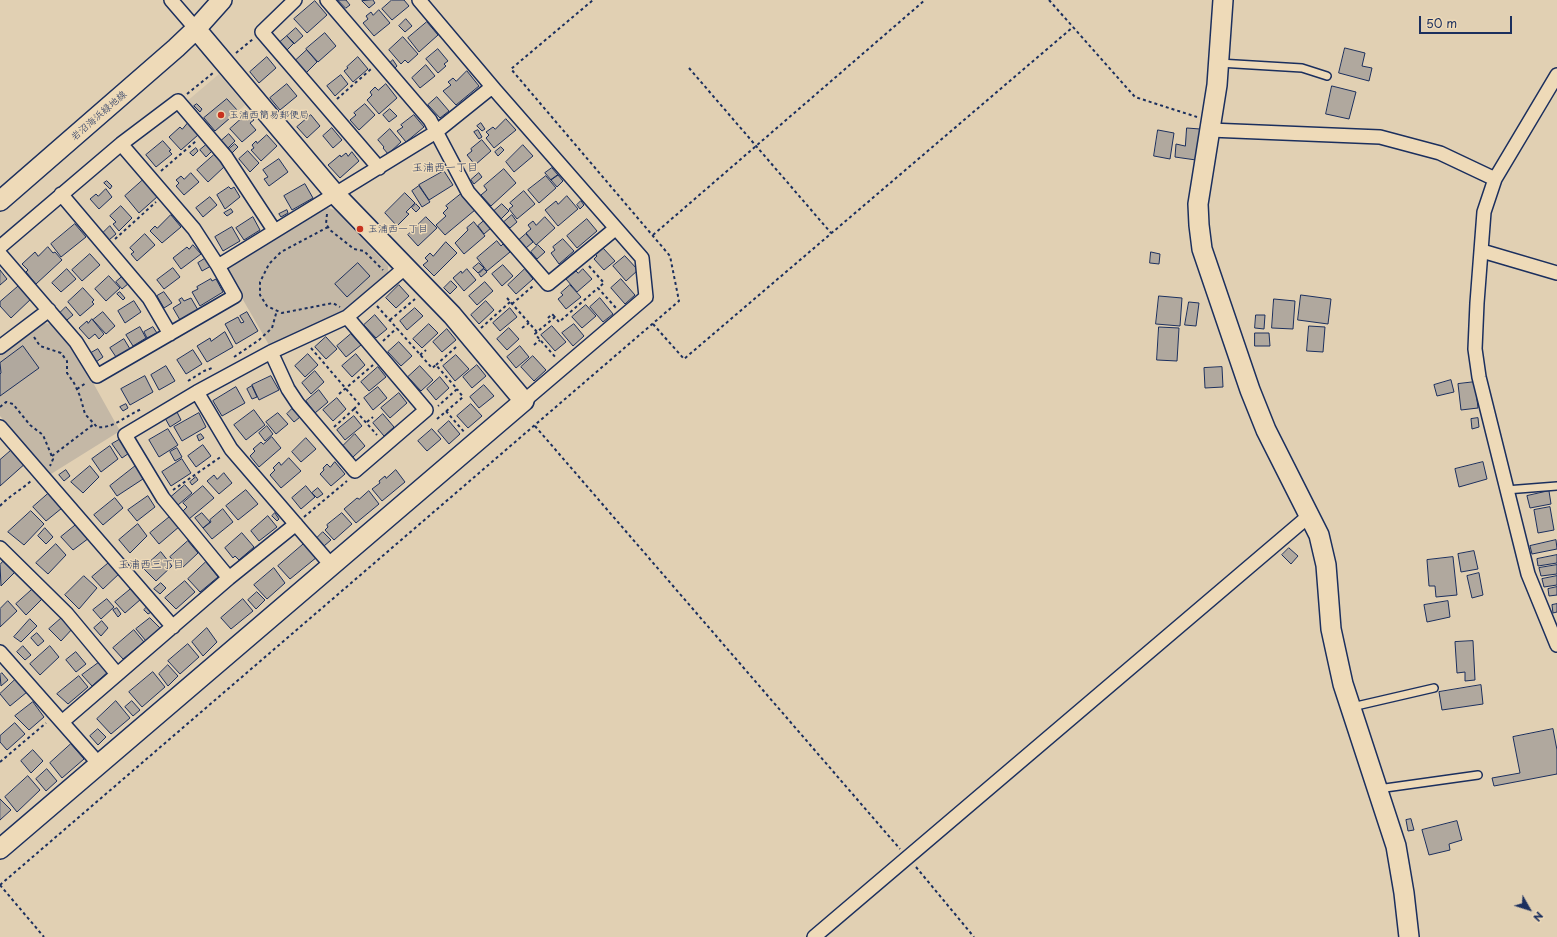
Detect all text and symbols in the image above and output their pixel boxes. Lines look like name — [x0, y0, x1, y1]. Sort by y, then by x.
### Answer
scale bar — [1421, 8, 1514, 34]
text: 50 m — [1426, 14, 1457, 32]
street label: 岩沼海浜緑地線 — [69, 89, 129, 143]
place label: 玉浦西簡易郵便局 — [229, 109, 309, 121]
marker: 玉浦西簡易郵便局 — [216, 110, 226, 120]
district label: 玉浦西一丁目 — [412, 161, 478, 175]
place label: 玉浦西一丁目 — [368, 223, 428, 235]
marker: 玉浦西一丁目 — [355, 224, 365, 234]
district label: 玉浦西三丁目 — [118, 558, 184, 572]
north arrow — [1509, 889, 1549, 929]
text: N — [1529, 908, 1548, 926]

